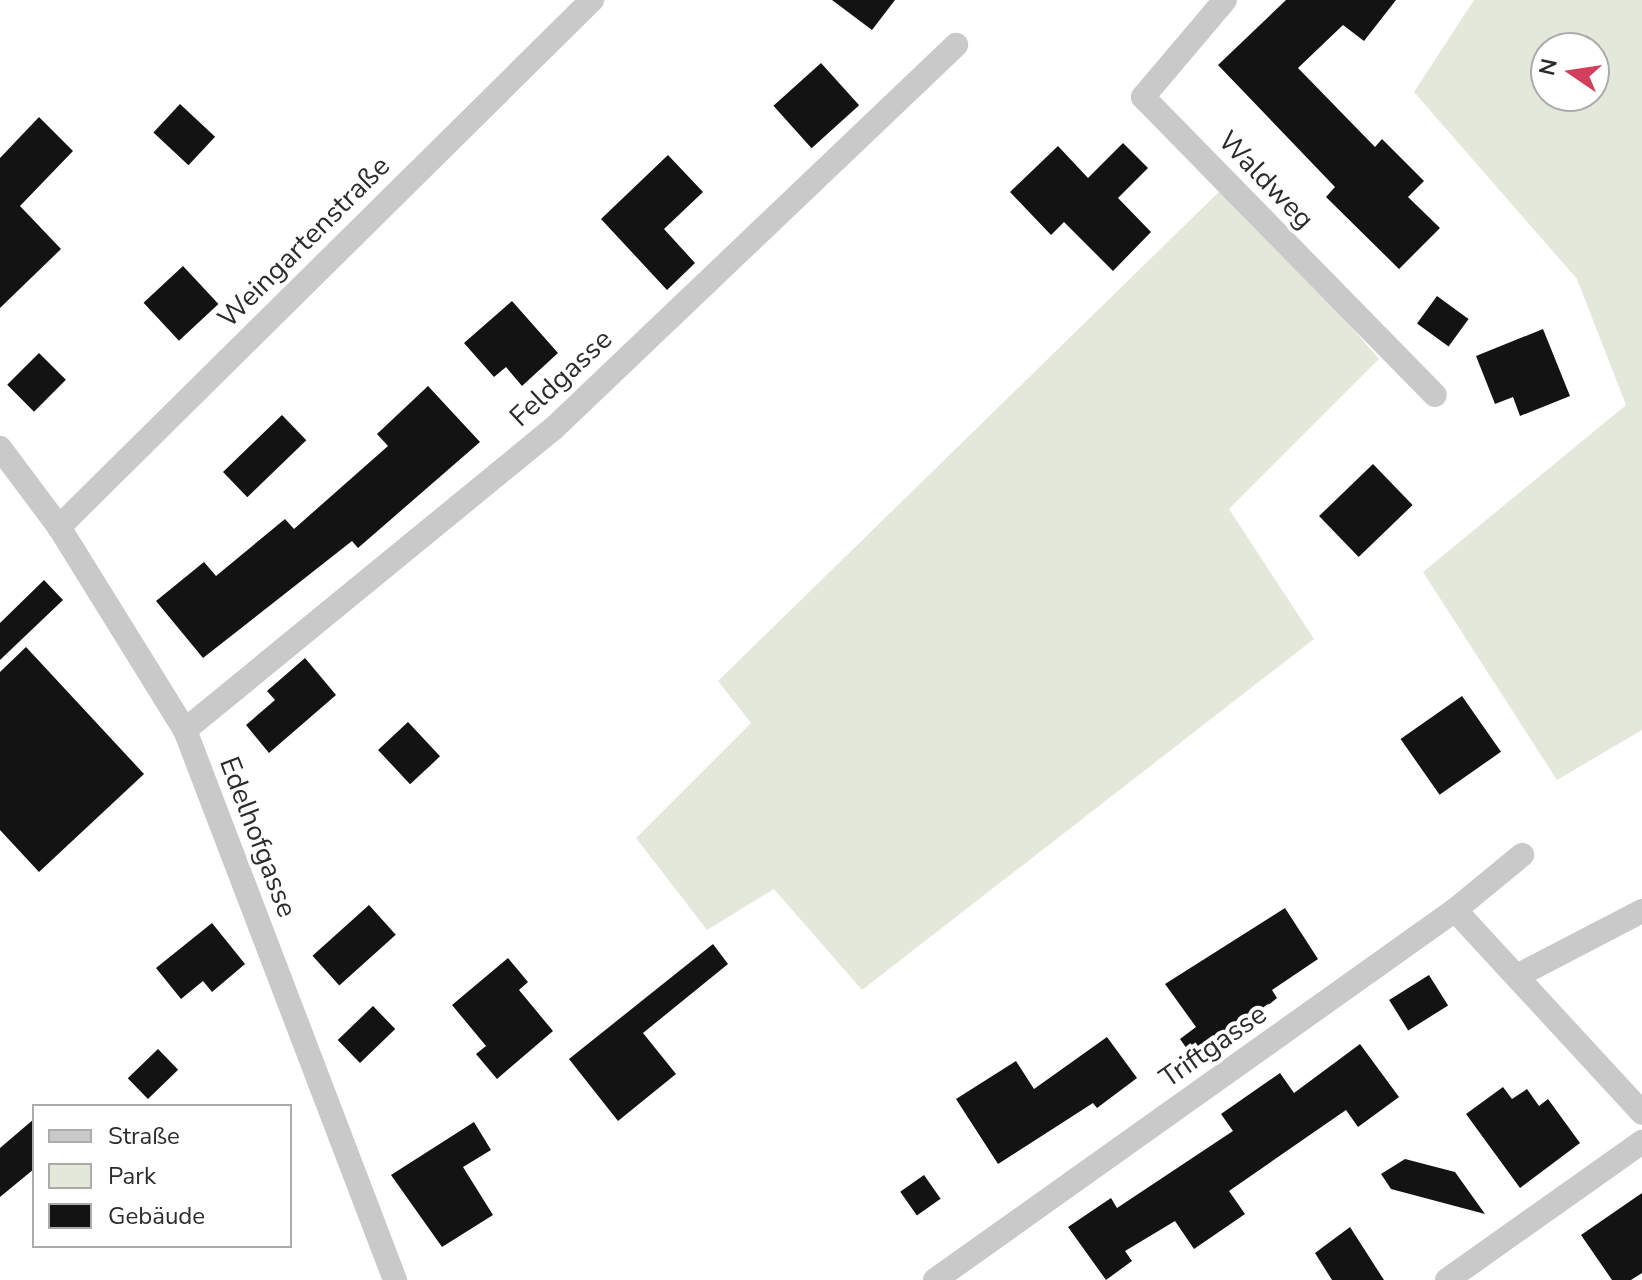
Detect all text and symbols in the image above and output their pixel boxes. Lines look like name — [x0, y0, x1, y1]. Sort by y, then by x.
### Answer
north arrow — [1530, 32, 1610, 112]
text: N — [1532, 56, 1565, 78]
street label: Waldweg — [1211, 124, 1321, 236]
street label: Weingartenstraße — [211, 149, 397, 335]
street label: Feldgasse — [503, 322, 619, 434]
street label: Edelhofgasse — [212, 752, 304, 922]
street label: Triftgasse — [1153, 997, 1273, 1095]
legend — [32, 1104, 292, 1248]
text: Straße — [108, 1120, 180, 1152]
text: Park — [108, 1160, 156, 1192]
text: Gebäude — [108, 1200, 205, 1232]

